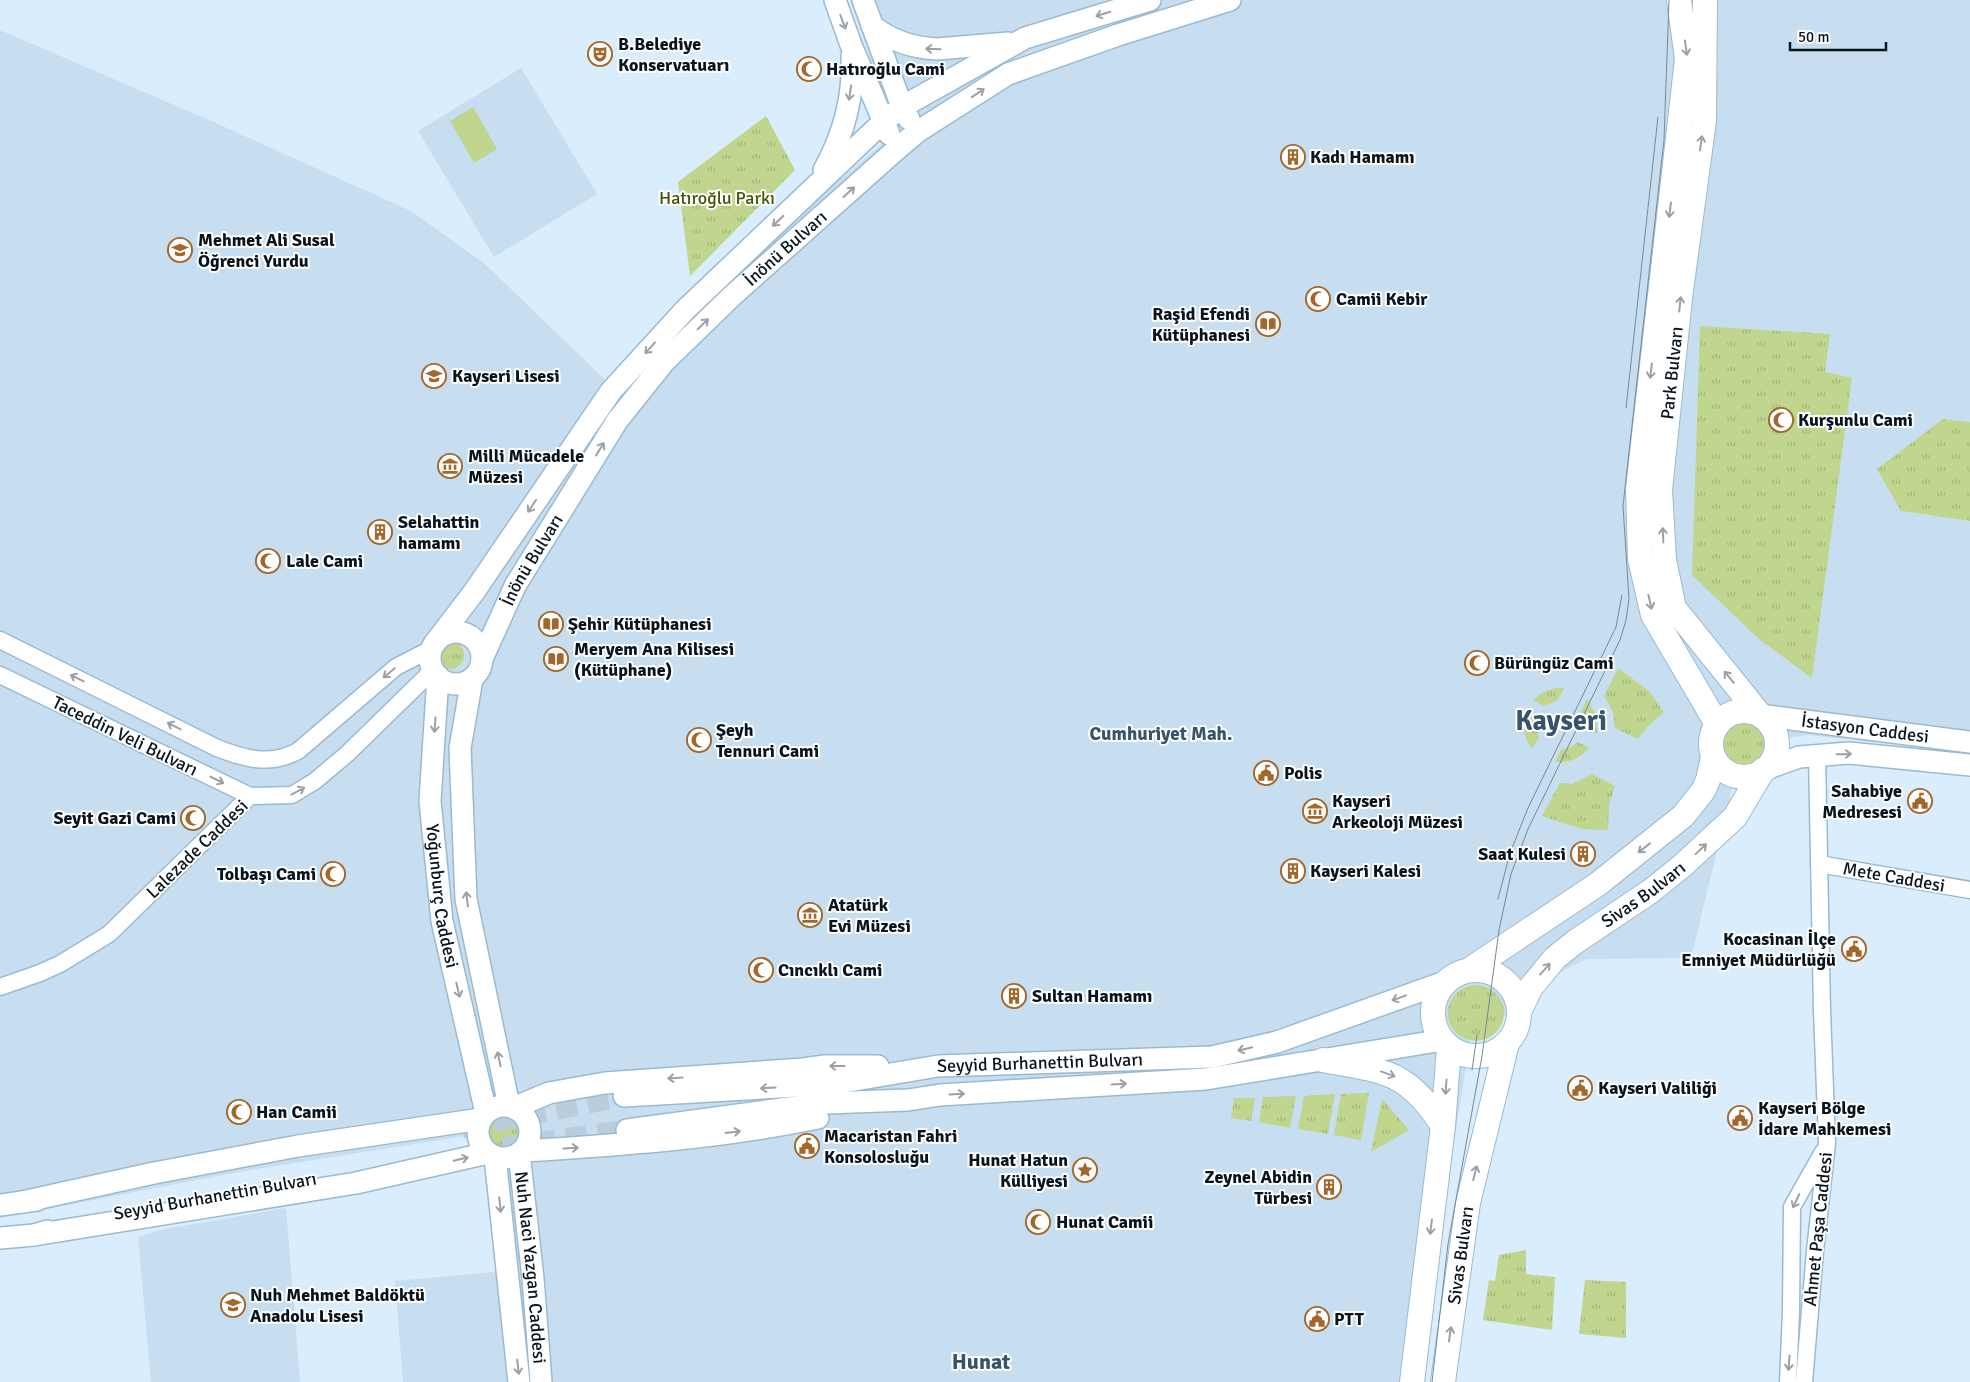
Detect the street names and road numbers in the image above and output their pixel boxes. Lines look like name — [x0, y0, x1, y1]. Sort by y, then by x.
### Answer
street label: İnönü Bulvarı — [740, 206, 831, 291]
street label: Park Bulvarı — [1656, 325, 1688, 421]
street label: İnönü Bulvarı — [496, 510, 568, 609]
street label: Taceddin Veli Bulvarı — [49, 691, 201, 781]
street label: İstasyon Caddesi — [1800, 709, 1930, 748]
street label: Lalezade Caddesi — [142, 795, 252, 903]
street label: Yoğunburç Caddesi — [421, 823, 463, 970]
street label: Sivas Bulvarı — [1597, 857, 1690, 932]
street label: Mete Caddesi — [1841, 857, 1947, 897]
street label: Seyyid Burhanettin Bulvarı — [937, 1048, 1143, 1077]
street label: Ahmet Paşa Caddesi — [1799, 1151, 1837, 1307]
street label: Seyyid Burhanettin Bulvarı — [112, 1167, 318, 1225]
street label: Nuh Naci Yazgan Caddesi — [510, 1170, 551, 1364]
street label: Sivas Bulvarı — [1443, 1205, 1478, 1306]

